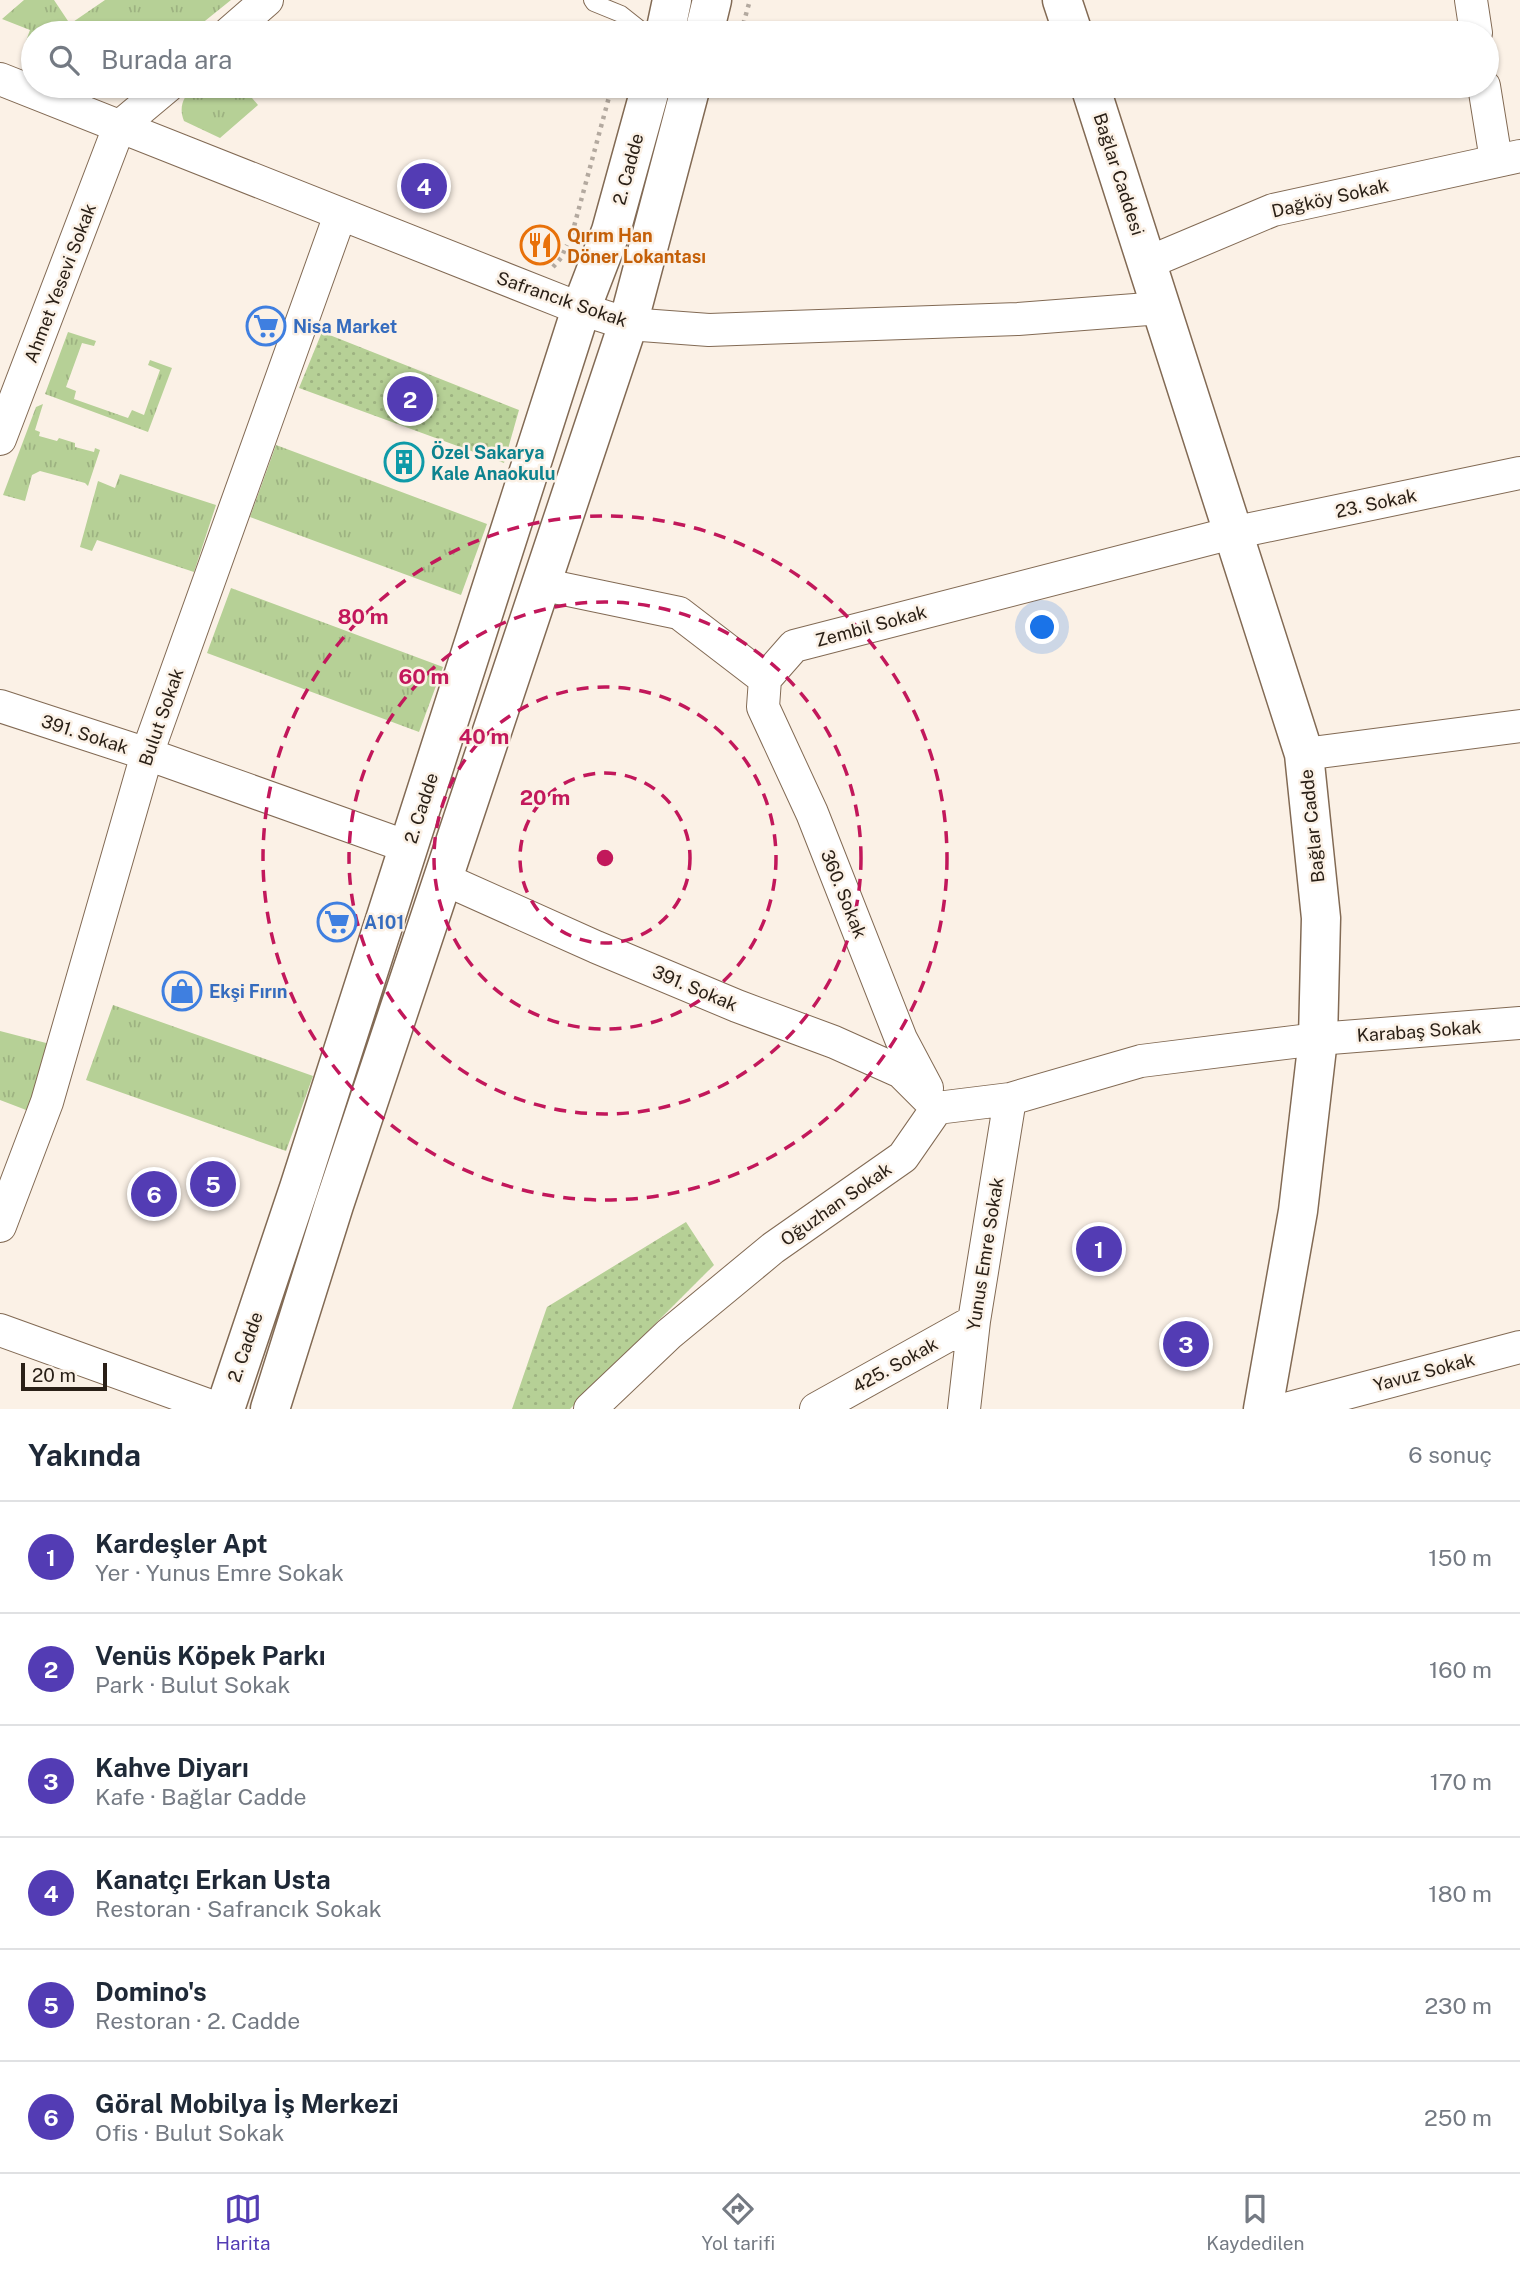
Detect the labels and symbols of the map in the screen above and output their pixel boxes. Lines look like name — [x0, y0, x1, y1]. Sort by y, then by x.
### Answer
street label: Bağlar Caddesi — [1089, 110, 1149, 238]
street label: 2. Cadde — [608, 131, 648, 207]
pin: 4 — [401, 160, 447, 212]
street label: Dağköy Sokak — [1269, 174, 1391, 222]
street label: Ahmet Yesevi Sokak — [20, 200, 100, 366]
restaurant icon: Qırım Han Döner Lokantası — [519, 224, 561, 266]
place label: Qırım Han Döner Lokantası — [567, 225, 706, 267]
street label: Safrancık Sokak — [494, 267, 630, 331]
supermarket icon: Nisa Market — [245, 305, 287, 347]
place label: Nisa Market — [293, 316, 397, 337]
pin: 2 — [387, 373, 433, 425]
building icon: Özel Sakarya Kale Anaokulu — [383, 441, 425, 483]
place label: Özel Sakarya Kale Anaokulu — [431, 441, 555, 484]
street label: 23. Sokak — [1333, 484, 1419, 522]
street label: Zembil Sokak — [813, 601, 929, 651]
text: 80 m — [337, 604, 389, 629]
your location — [1025, 610, 1059, 644]
text: 60 m — [399, 664, 449, 689]
street label: Bulut Sokak — [135, 665, 187, 769]
street label: 391. Sokak — [39, 710, 131, 758]
text: 40 m — [459, 724, 509, 749]
street label: Bağlar Cadde — [1296, 768, 1328, 884]
street label: 2. Cadde — [400, 770, 442, 846]
text: 20 m — [520, 785, 570, 810]
centre of rings — [593, 846, 617, 870]
street label: 360. Sokak — [817, 847, 871, 941]
supermarket icon: A101 — [316, 901, 358, 943]
place label: A101 — [364, 912, 404, 933]
street label: 391. Sokak — [649, 961, 741, 1015]
shop icon: Ekşi Fırın — [161, 970, 203, 1012]
place label: Ekşi Fırın — [209, 981, 287, 1002]
street label: Karabaş Sokak — [1356, 1016, 1482, 1046]
pin: 5 — [190, 1158, 236, 1210]
street label: Oğuzhan Sokak — [777, 1158, 895, 1250]
pin: 6 — [131, 1168, 177, 1220]
street label: Yunus Emre Sokak — [963, 1176, 1007, 1332]
pin: 1 — [1076, 1223, 1122, 1275]
street label: 2. Cadde — [223, 1309, 267, 1385]
pin: 3 — [1163, 1318, 1209, 1370]
street label: 425. Sokak — [849, 1333, 941, 1397]
street label: Yavuz Sokak — [1371, 1348, 1477, 1396]
scale bar — [21, 1360, 107, 1392]

